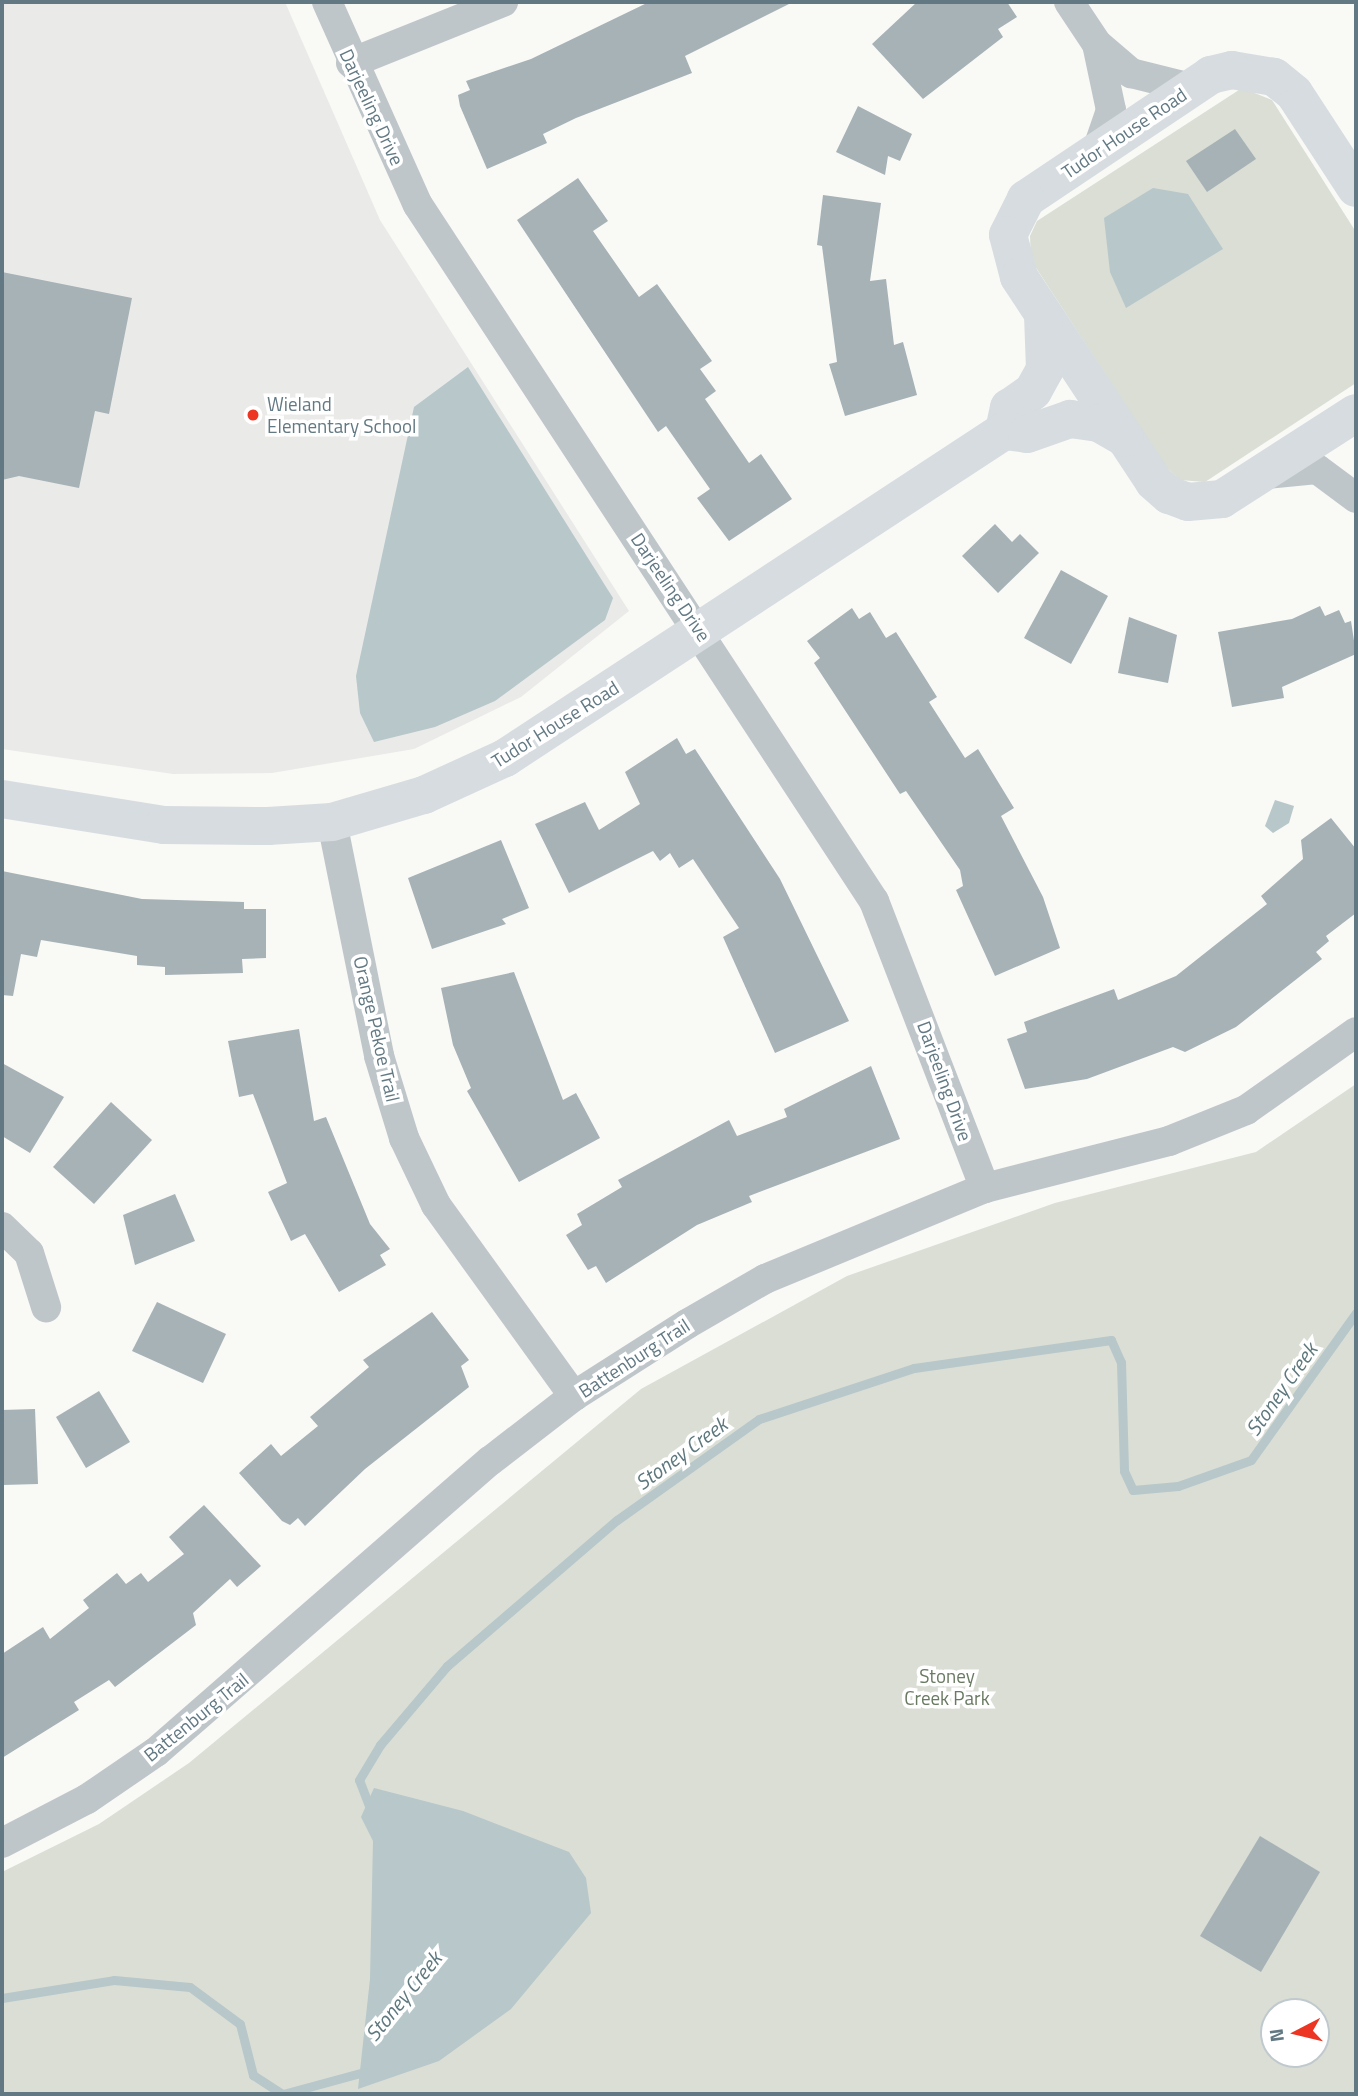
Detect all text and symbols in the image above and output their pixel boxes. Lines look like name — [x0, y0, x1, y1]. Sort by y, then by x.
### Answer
street label: Darjeeling Drive — [335, 45, 409, 169]
street label: Tudor House Road — [1057, 83, 1191, 183]
place label: Wieland Elementary School — [267, 393, 416, 437]
marker: Wieland Elementary School — [245, 407, 261, 423]
street label: Darjeeling Drive — [626, 528, 716, 646]
street label: Tudor House Road — [487, 676, 623, 772]
street label: Orange Pekoe Trail — [349, 954, 405, 1104]
street label: Darjeeling Drive — [913, 1018, 977, 1144]
street label: Battenburg Trail — [574, 1314, 694, 1402]
water label: Stoney Creek — [1240, 1338, 1322, 1440]
water label: Stoney Creek — [630, 1411, 732, 1495]
park label: Stoney Creek Park — [904, 1665, 990, 1709]
street label: Battenburg Trail — [139, 1668, 253, 1766]
water label: Stoney Creek — [359, 1946, 447, 2046]
north arrow — [1260, 1998, 1330, 2068]
text: N — [1260, 2027, 1291, 2044]

